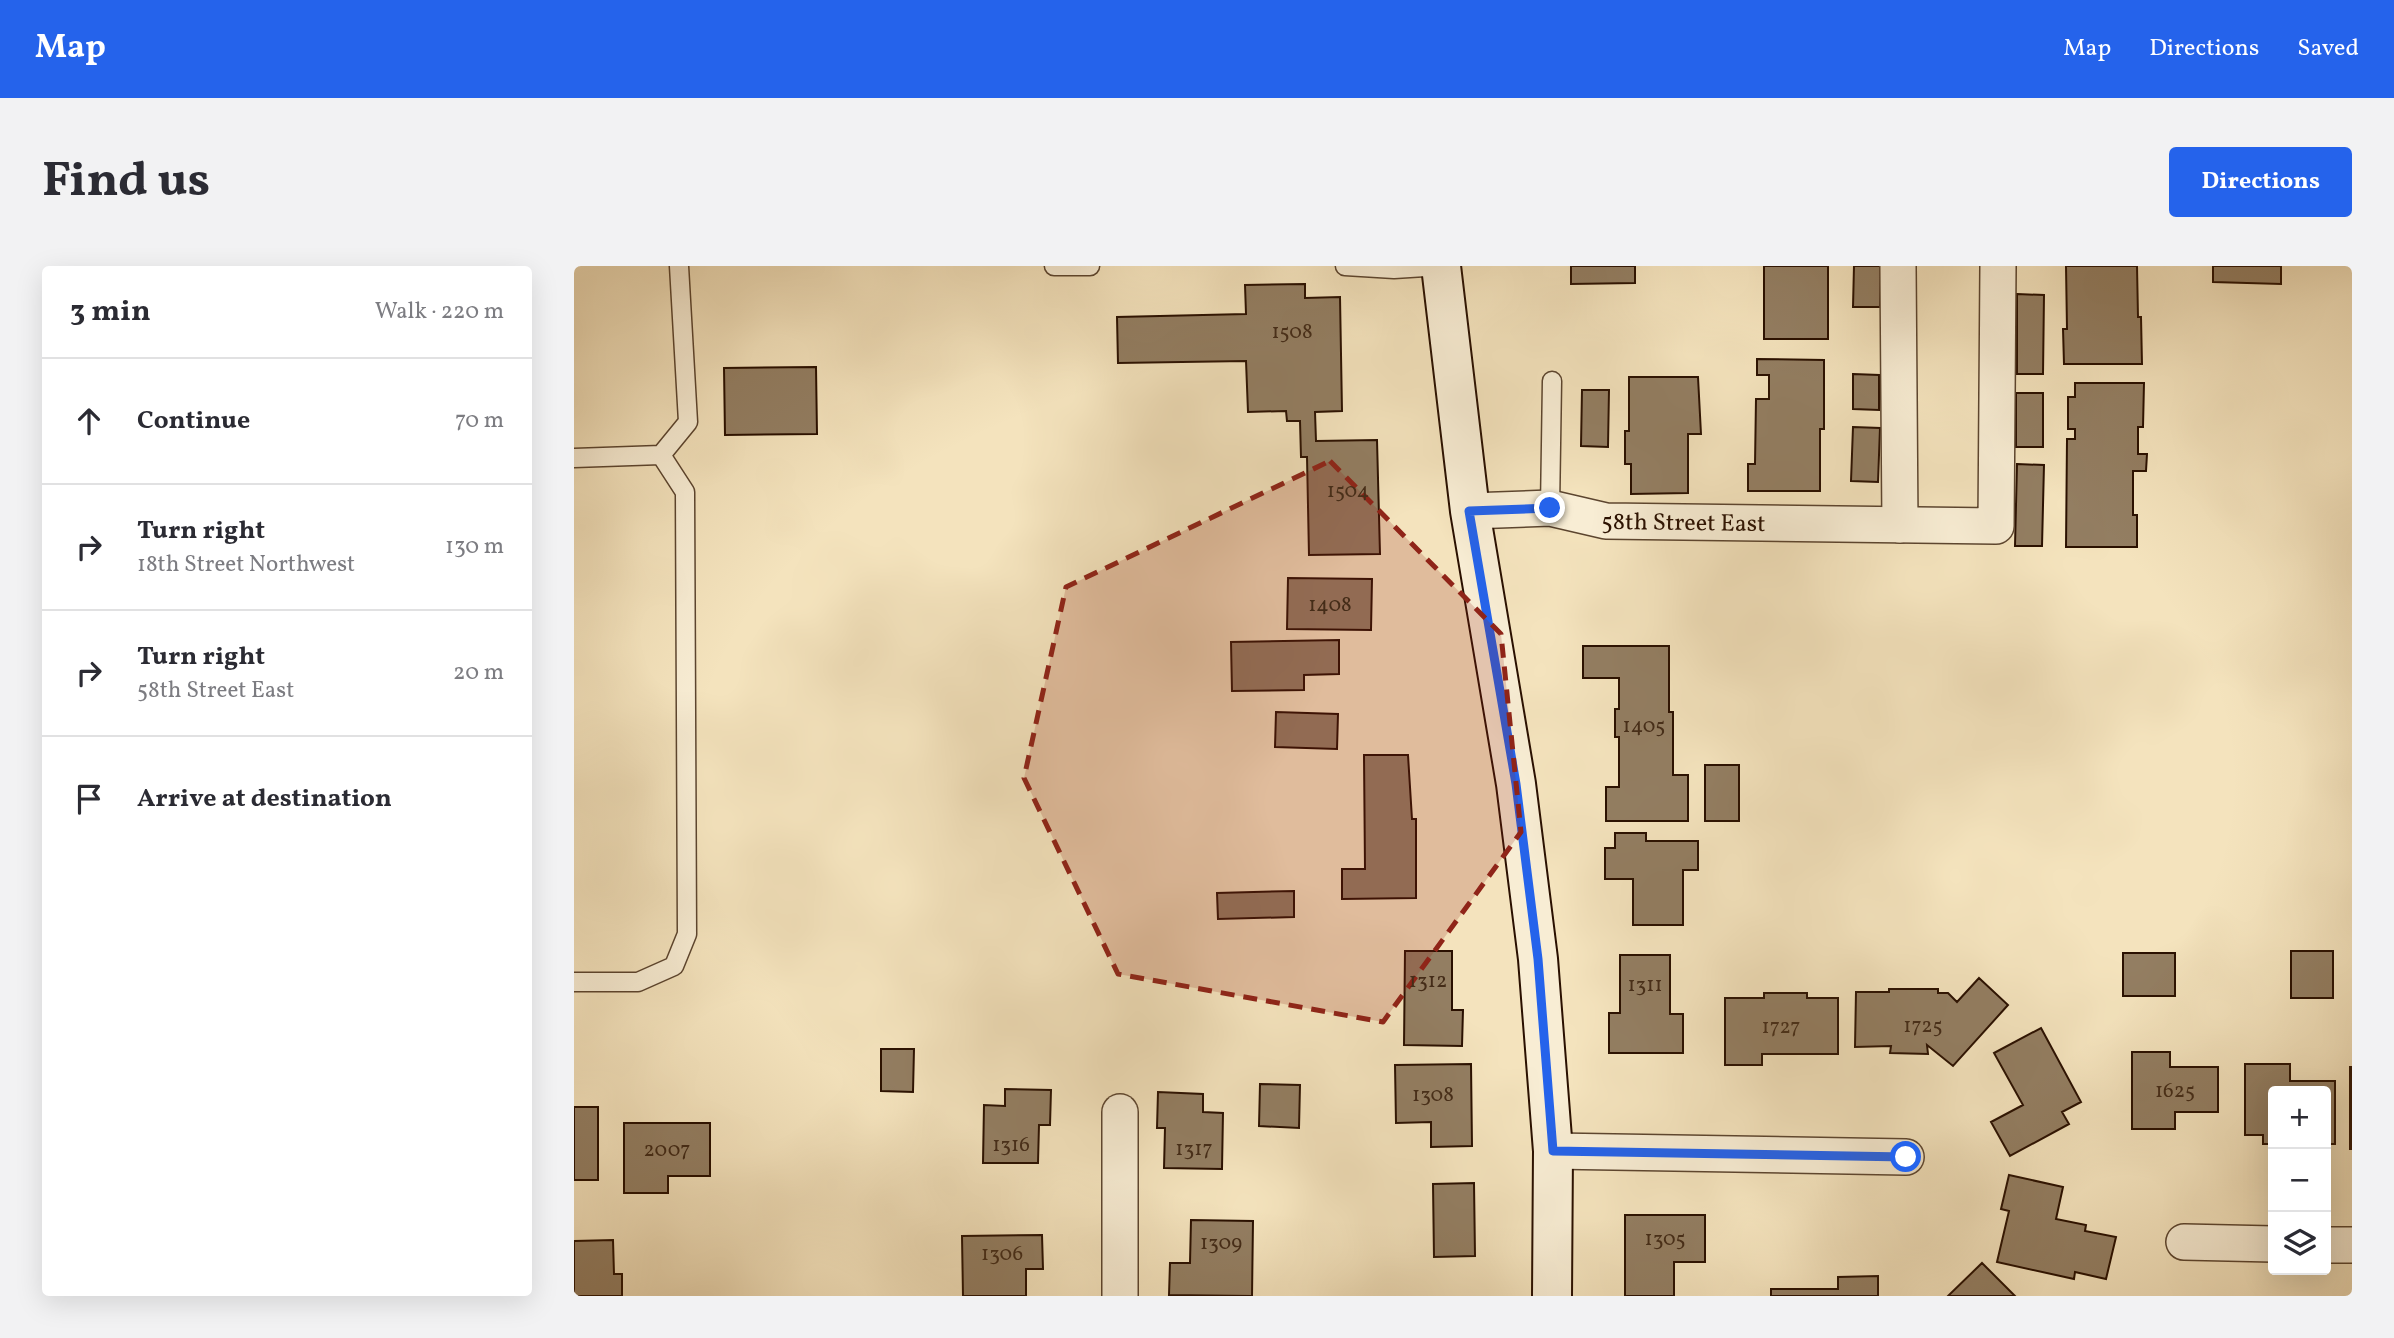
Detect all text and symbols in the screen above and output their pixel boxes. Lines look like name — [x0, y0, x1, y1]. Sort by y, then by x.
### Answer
text: Map — [35, 26, 106, 72]
text: Map — [2063, 32, 2111, 66]
text: Directions — [2149, 32, 2259, 66]
text: Saved — [2297, 32, 2359, 66]
button: Directions — [2169, 147, 2352, 217]
text: Find us — [42, 148, 210, 217]
text: 3 min — [70, 291, 151, 333]
text: Walk · 220 m — [375, 296, 504, 328]
house number: 1508 — [1271, 318, 1313, 347]
icon: ahead — [70, 402, 108, 440]
text: Continue — [137, 403, 250, 439]
text: 70 m — [455, 405, 504, 437]
house number: 1504 — [1327, 477, 1369, 506]
route end — [1534, 492, 1565, 523]
street label: 58th Street East — [1601, 506, 1766, 542]
text: Turn right — [137, 513, 265, 549]
icon: right — [70, 528, 108, 566]
text: 130 m — [445, 531, 504, 563]
text: 18th Street Northwest — [137, 549, 355, 581]
house number: 1408 — [1308, 591, 1352, 620]
text: Turn right — [137, 639, 265, 675]
icon: right — [70, 654, 108, 692]
text: 20 m — [453, 657, 504, 689]
text: 58th Street East — [137, 675, 294, 707]
house number: 1405 — [1623, 712, 1665, 741]
icon: arrive — [70, 780, 108, 818]
text: Arrive at destination — [137, 781, 392, 817]
house number: 1312 — [1409, 967, 1447, 996]
house number: 1311 — [1627, 971, 1663, 1000]
house number: 1725 — [1903, 1012, 1943, 1041]
house number: 1727 — [1762, 1013, 1800, 1042]
house number: 1625 — [2155, 1077, 2195, 1106]
house number: 1308 — [1412, 1081, 1454, 1110]
map controls — [2268, 1086, 2331, 1275]
button: + — [2268, 1086, 2331, 1149]
house number: 1316 — [992, 1131, 1030, 1160]
house number: 1317 — [1175, 1135, 1213, 1164]
house number: 2007 — [644, 1136, 690, 1165]
route start — [1890, 1141, 1921, 1172]
button: − — [2268, 1149, 2331, 1212]
button: layers — [2268, 1212, 2331, 1275]
house number: 1305 — [1644, 1225, 1686, 1254]
house number: 1309 — [1200, 1229, 1242, 1258]
house number: 1306 — [981, 1240, 1023, 1269]

